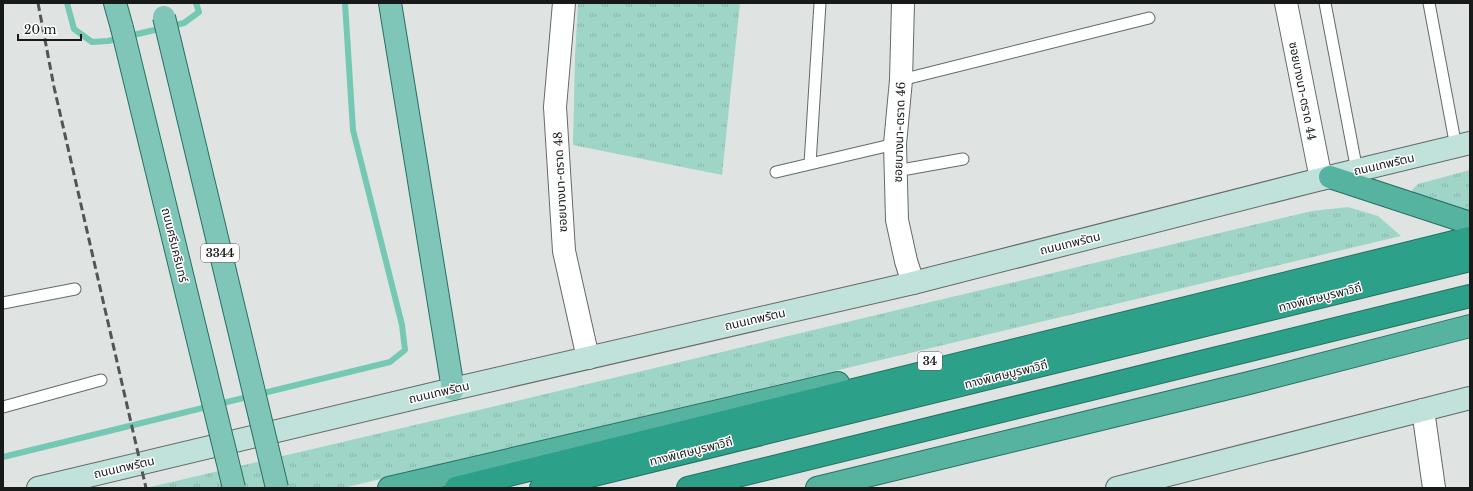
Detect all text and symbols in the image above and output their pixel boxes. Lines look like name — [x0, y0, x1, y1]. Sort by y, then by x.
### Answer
scale bar — [18, 16, 81, 42]
text: 20 m — [24, 22, 56, 37]
street label: ซอยบางนา-ตราด 44 — [1286, 40, 1320, 142]
street label: ซอยบางนา-ตราด 46 — [890, 81, 908, 183]
street label: ซอยบางนา-ตราด 48 — [550, 131, 570, 233]
street label: ถนนเทพรัตน — [1352, 150, 1416, 178]
street label: ถนนศรีนครินทร์ — [158, 206, 192, 284]
street label: ถนนเทพรัตน — [1038, 228, 1102, 258]
road number: 3344 — [201, 244, 239, 262]
street label: ทางพิเศษบูรพาวิถี — [1277, 279, 1363, 315]
street label: ถนนเทพรัตน — [723, 305, 787, 333]
road number: 34 — [918, 352, 942, 370]
street label: ทางพิเศษบูรพาวิถี — [963, 356, 1049, 392]
street label: ถนนเทพรัตน — [407, 378, 471, 406]
street label: ทางพิเศษบูรพาวิถี — [648, 433, 734, 469]
street label: ถนนเทพรัตน — [92, 453, 156, 481]

